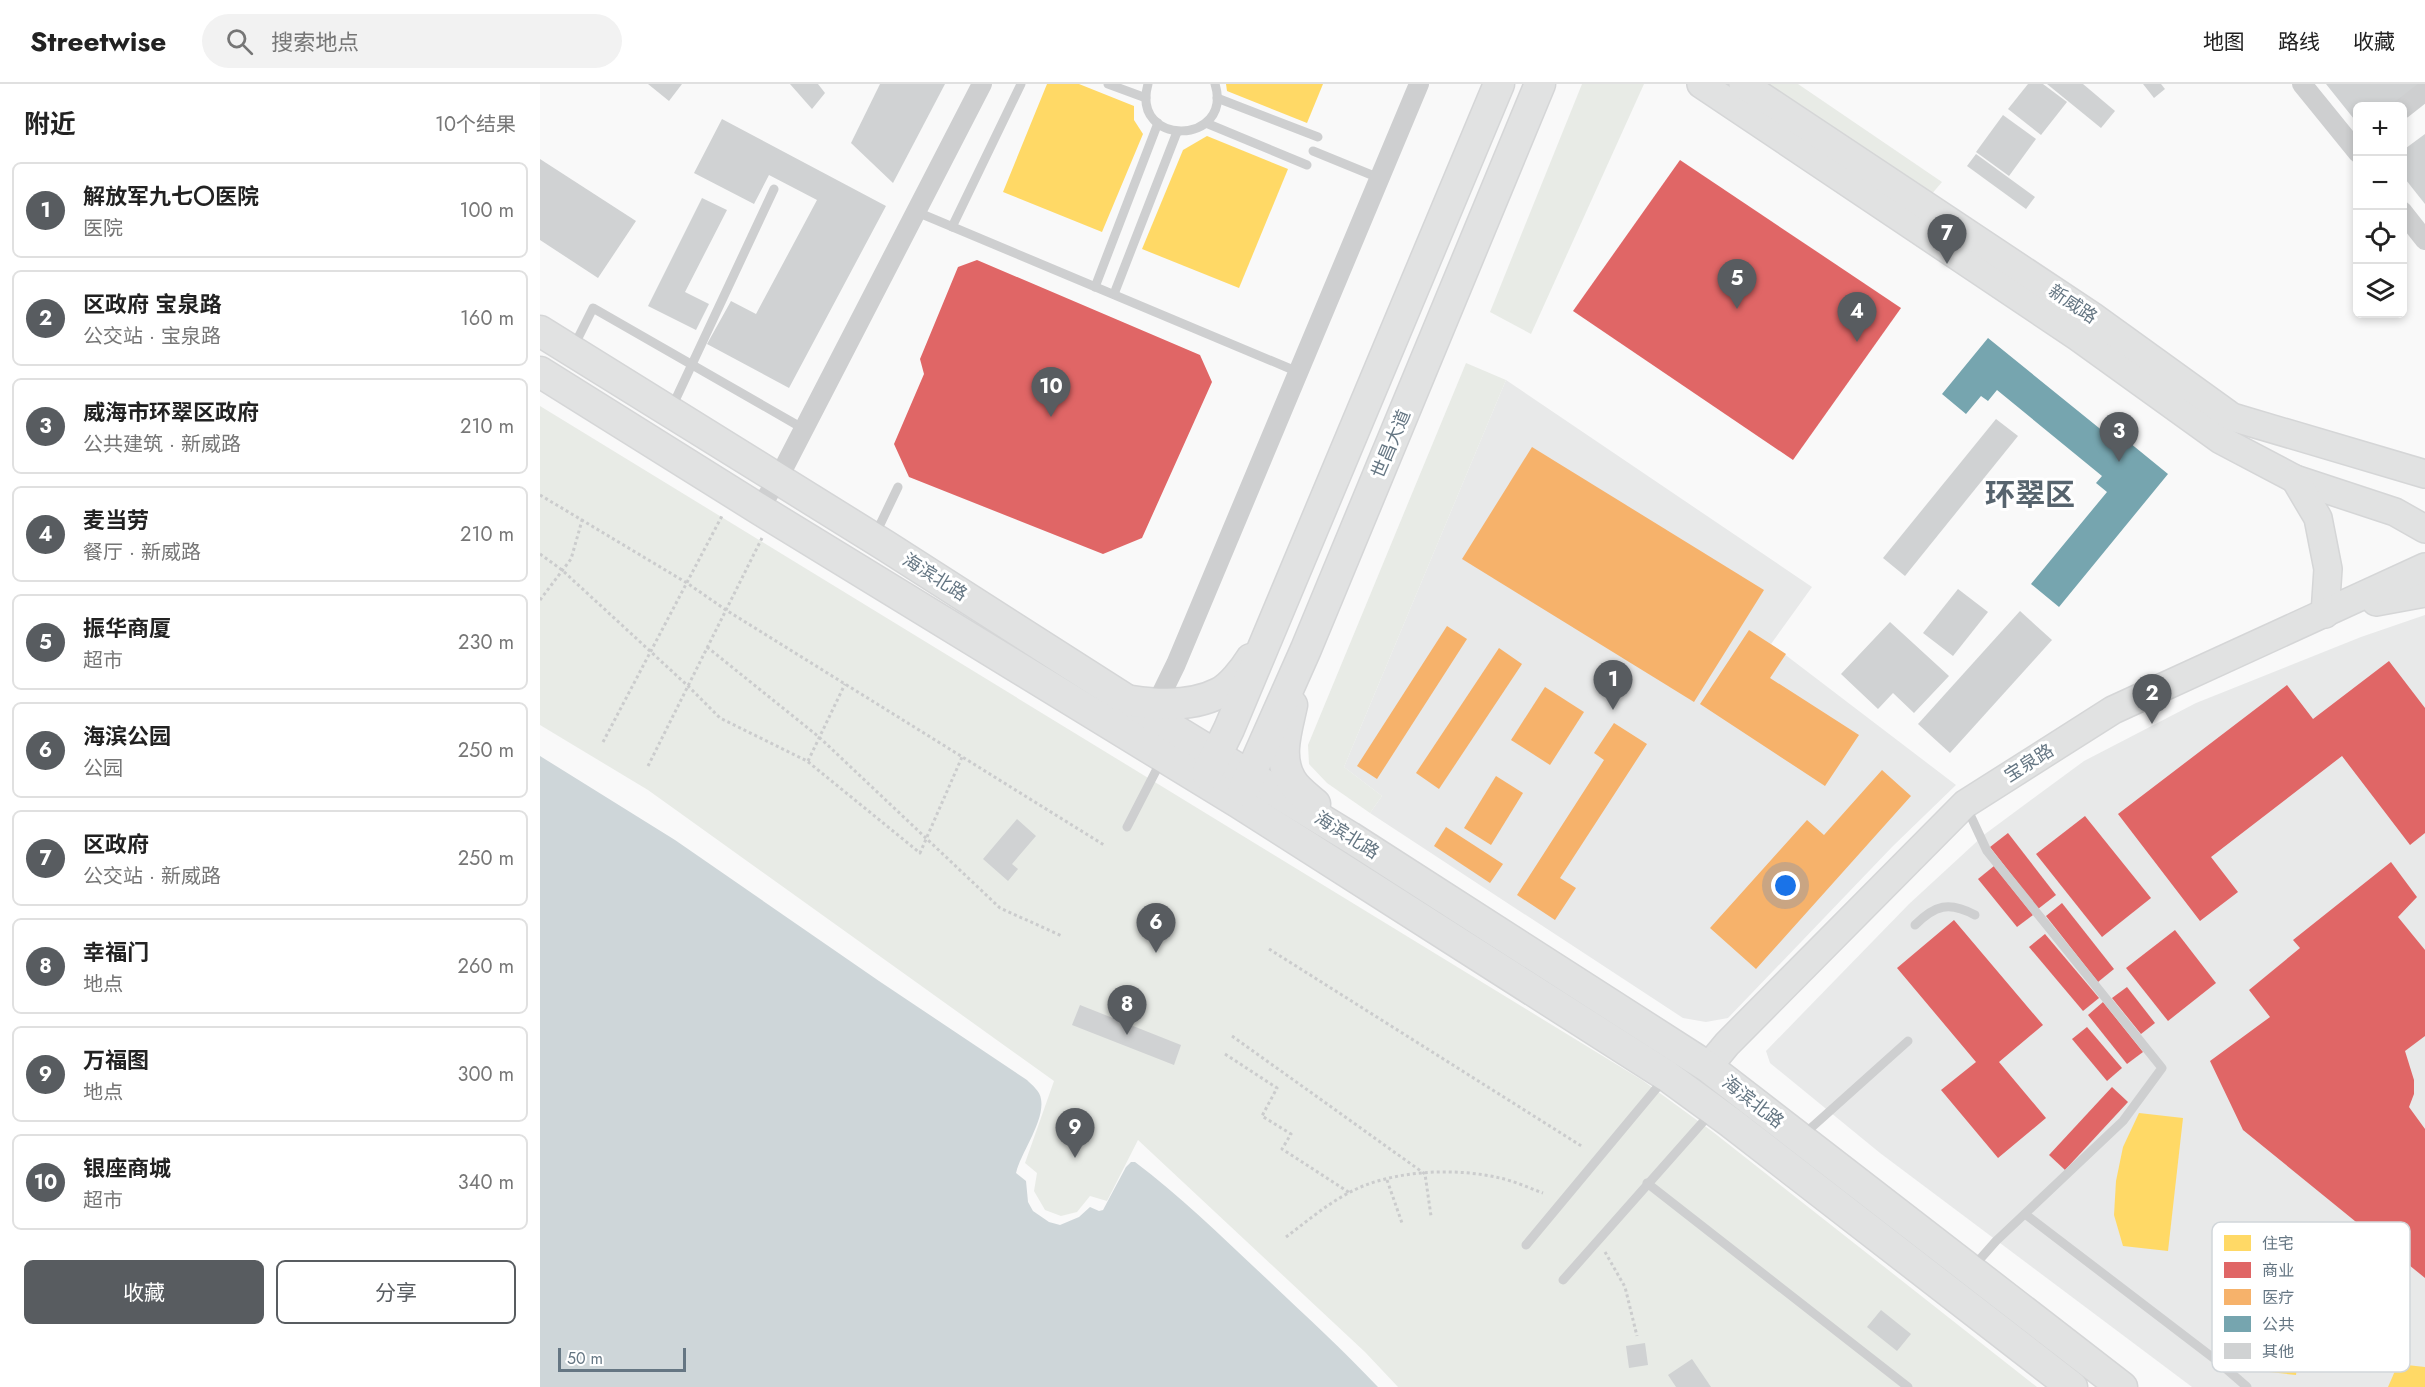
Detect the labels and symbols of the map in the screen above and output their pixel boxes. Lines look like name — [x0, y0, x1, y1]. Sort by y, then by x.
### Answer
pin: 7 — [1928, 214, 1966, 264]
pin: 5 — [1718, 260, 1756, 309]
street label: 新威路 — [2043, 278, 2103, 330]
pin: 4 — [1838, 292, 1876, 342]
pin: 10 — [1032, 368, 1070, 417]
street label: 世昌大道 — [1365, 406, 1417, 482]
pin: 3 — [2100, 412, 2138, 462]
district label: 环翠区 — [1985, 473, 2075, 516]
street label: 海滨北路 — [898, 547, 972, 607]
pin: 1 — [1594, 660, 1632, 710]
pin: 2 — [2132, 674, 2172, 724]
street label: 宝泉路 — [1999, 738, 2059, 788]
street label: 海滨北路 — [1310, 805, 1384, 865]
your location — [1771, 871, 1800, 900]
pin: 6 — [1136, 904, 1176, 953]
pin: 8 — [1108, 986, 1146, 1035]
street label: 海滨北路 — [1717, 1070, 1789, 1134]
pin: 9 — [1056, 1108, 1094, 1158]
legend — [2212, 1222, 2410, 1372]
text: 住宅 — [2262, 1232, 2294, 1255]
text: 商业 — [2262, 1259, 2294, 1282]
text: 医疗 — [2262, 1286, 2294, 1309]
text: 公共 — [2262, 1313, 2294, 1336]
text: 其他 — [2262, 1340, 2294, 1363]
scale bar — [558, 1345, 686, 1372]

